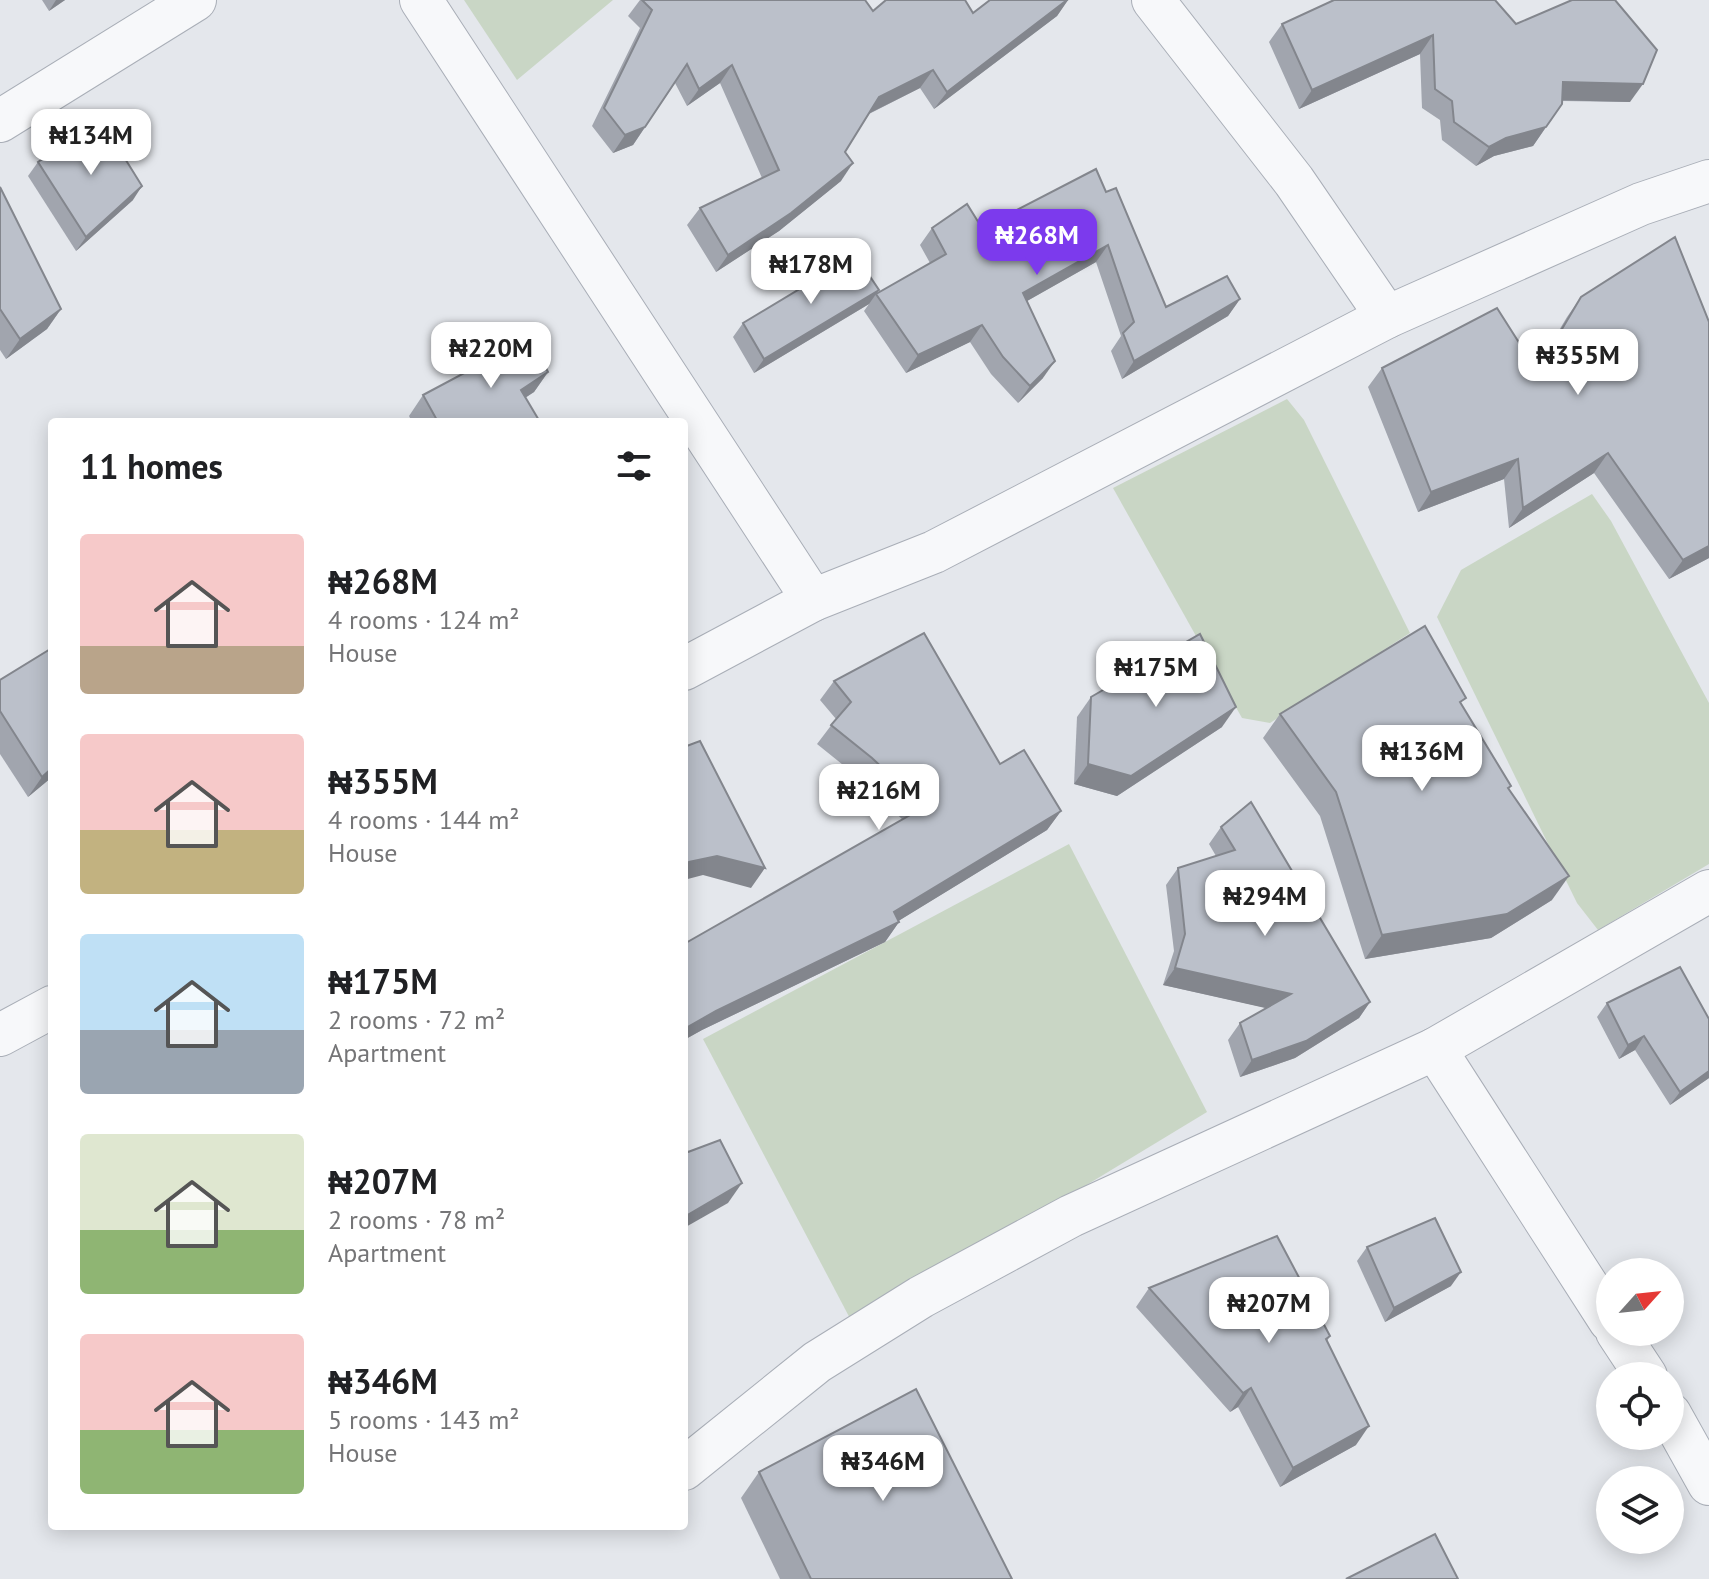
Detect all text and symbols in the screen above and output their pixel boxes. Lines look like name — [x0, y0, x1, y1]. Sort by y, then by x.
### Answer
pin: ₦134M — [35, 109, 147, 177]
text: ₦134M — [49, 118, 133, 151]
pin: ₦268M — [981, 209, 1093, 277]
text: ₦268M — [995, 218, 1079, 251]
pin: ₦178M — [755, 238, 867, 306]
text: ₦178M — [769, 247, 853, 280]
pin: ₦220M — [435, 322, 547, 390]
pin: ₦355M — [1522, 329, 1634, 397]
text: ₦220M — [449, 331, 533, 364]
text: ₦355M — [1536, 338, 1620, 371]
text: 11 homes — [80, 444, 223, 488]
icon: filters — [612, 444, 656, 488]
text: ₦268M — [328, 559, 438, 603]
icon: home — [144, 566, 240, 662]
text: 4 rooms · 124 m² — [328, 603, 520, 636]
text: House — [328, 636, 398, 669]
pin: ₦175M — [1100, 641, 1212, 709]
text: ₦175M — [1114, 650, 1198, 683]
pin: ₦136M — [1366, 725, 1478, 793]
text: ₦136M — [1380, 734, 1464, 767]
text: ₦355M — [328, 759, 438, 803]
pin: ₦216M — [823, 764, 935, 832]
icon: home — [144, 766, 240, 862]
text: ₦216M — [837, 773, 921, 806]
text: 4 rooms · 144 m² — [328, 803, 520, 836]
text: House — [328, 836, 398, 869]
pin: ₦294M — [1209, 870, 1321, 938]
text: ₦294M — [1223, 879, 1307, 912]
text: ₦175M — [328, 959, 438, 1003]
icon: home — [144, 966, 240, 1062]
text: 2 rooms · 72 m² — [328, 1003, 505, 1036]
text: Apartment — [328, 1036, 446, 1069]
text: ₦207M — [328, 1159, 438, 1203]
icon: home — [144, 1166, 240, 1262]
text: 2 rooms · 78 m² — [328, 1203, 505, 1236]
text: Apartment — [328, 1236, 446, 1269]
north arrow — [1596, 1258, 1684, 1346]
map controls — [1596, 1258, 1684, 1554]
pin: ₦207M — [1213, 1277, 1325, 1345]
text: ₦207M — [1227, 1286, 1311, 1319]
text: ₦346M — [328, 1359, 438, 1403]
button: locate — [1596, 1362, 1684, 1450]
icon: home — [144, 1366, 240, 1462]
text: 5 rooms · 143 m² — [328, 1403, 520, 1436]
pin: ₦346M — [827, 1435, 939, 1503]
text: House — [328, 1436, 398, 1469]
text: ₦346M — [841, 1444, 925, 1477]
button: layers — [1596, 1466, 1684, 1554]

